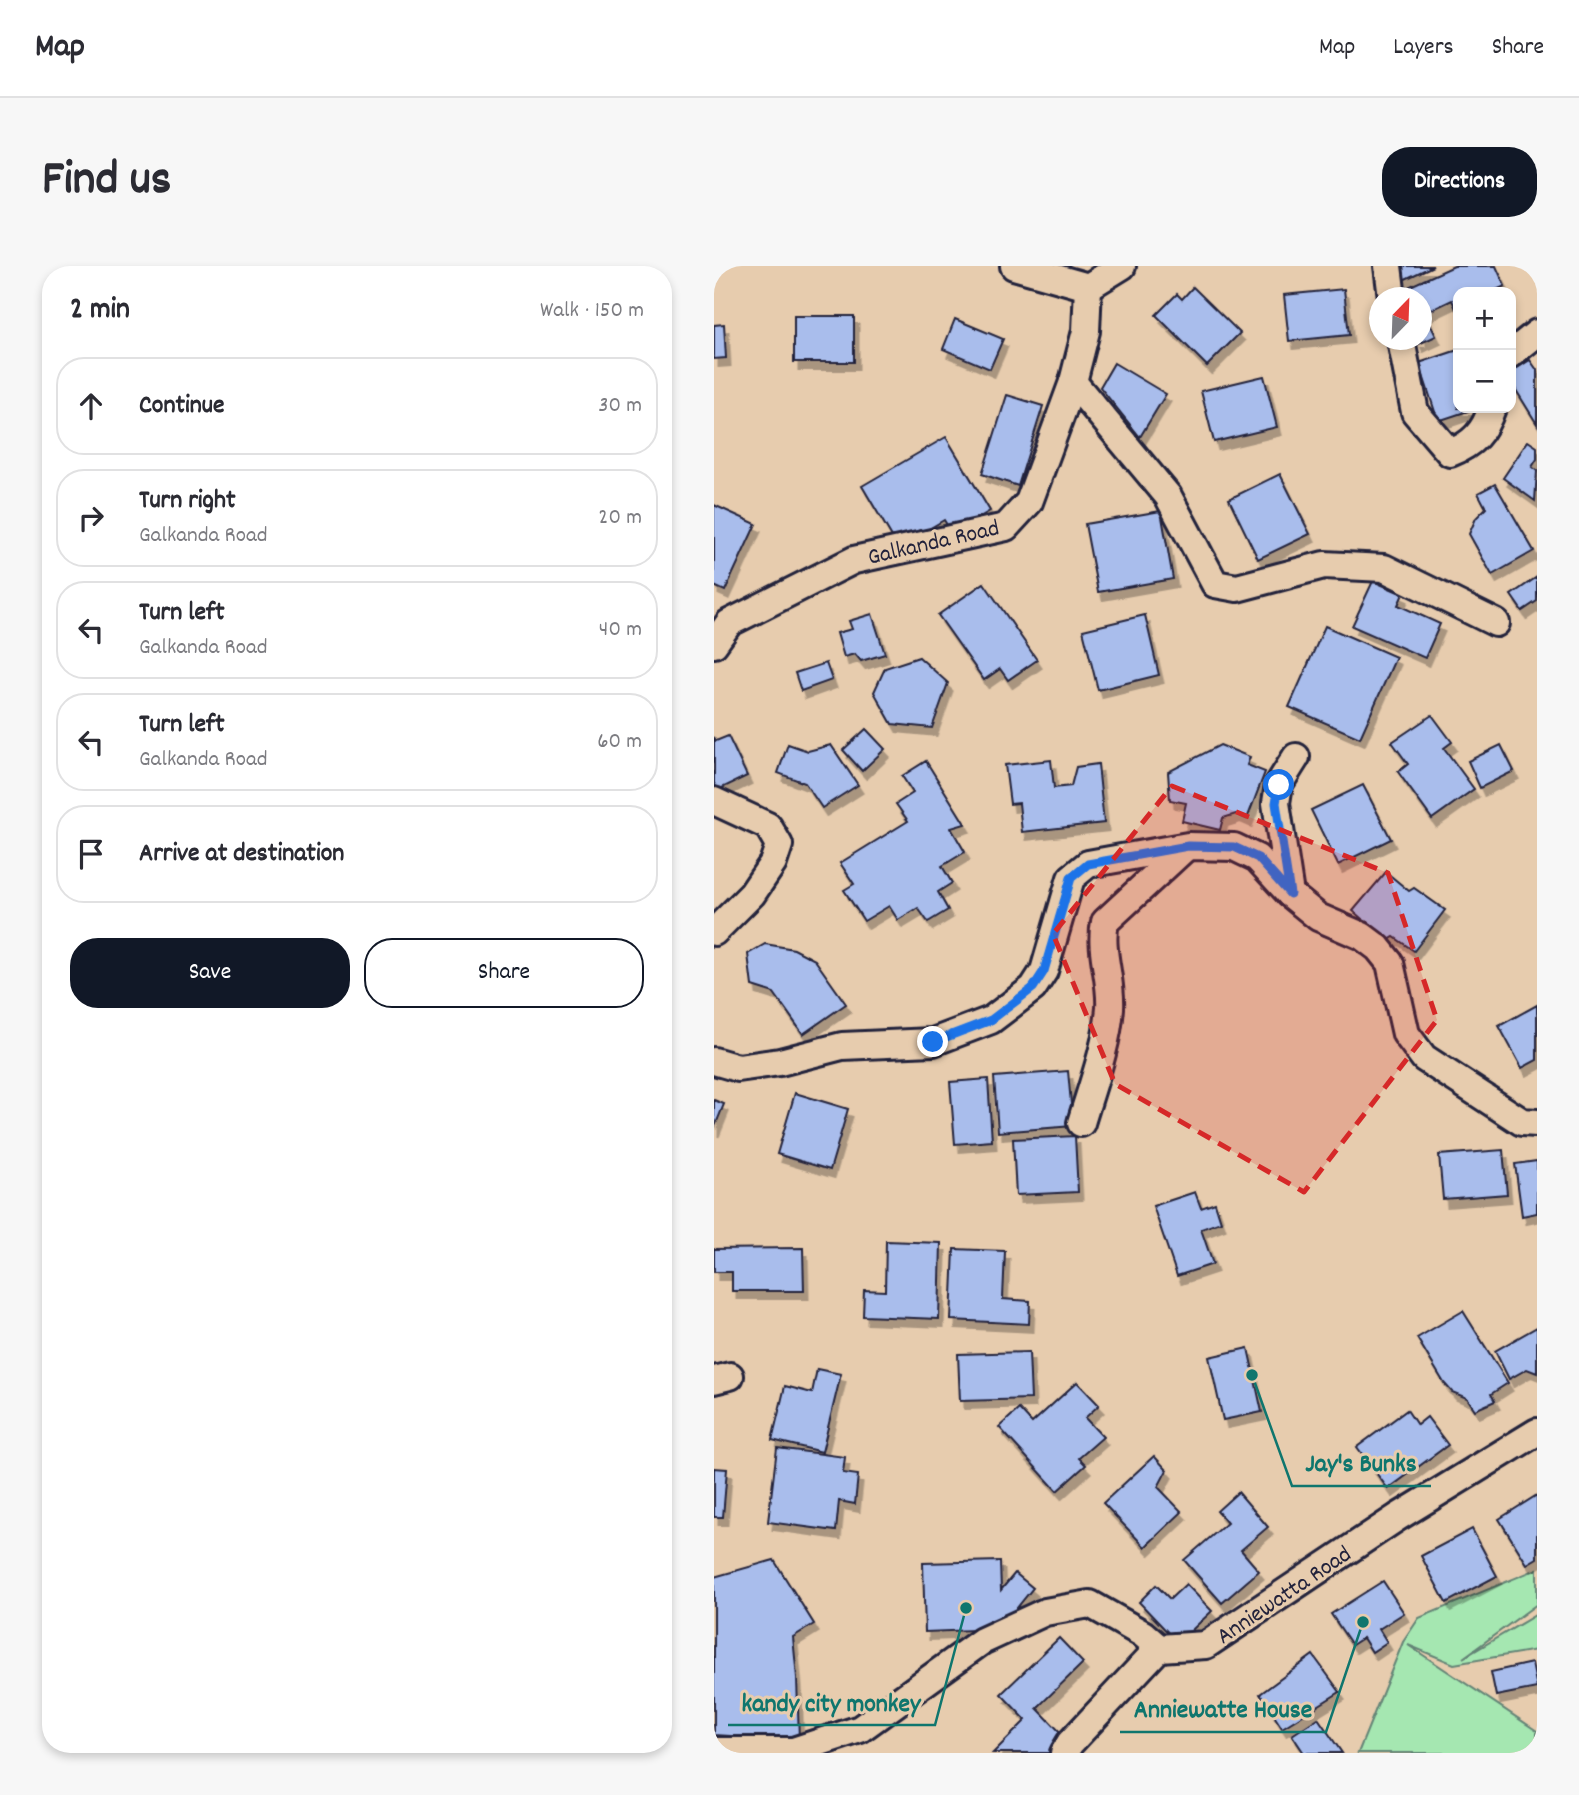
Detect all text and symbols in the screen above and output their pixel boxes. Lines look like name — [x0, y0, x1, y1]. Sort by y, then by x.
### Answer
text: Map — [35, 25, 85, 72]
text: Map — [1319, 31, 1355, 65]
text: Layers — [1393, 31, 1454, 65]
text: Share — [1492, 31, 1544, 65]
text: Find us — [42, 147, 171, 217]
button: Directions — [1382, 147, 1537, 217]
north arrow — [1369, 287, 1432, 350]
map controls — [1453, 287, 1516, 413]
button: + — [1453, 287, 1516, 350]
text: 2 min — [70, 290, 130, 333]
text: Walk · 150 m — [540, 295, 644, 328]
button: − — [1453, 350, 1516, 413]
icon: ahead — [72, 387, 110, 425]
text: Continue — [139, 388, 224, 425]
text: 30 m — [598, 390, 642, 423]
text: Turn right — [139, 483, 236, 520]
icon: right — [72, 499, 110, 537]
text: 20 m — [598, 502, 642, 535]
street label: Galkanda Road — [864, 512, 1003, 576]
text: Galkanda Road — [139, 520, 268, 553]
text: Turn left — [139, 595, 225, 632]
icon: left — [72, 611, 110, 649]
text: 40 m — [599, 614, 642, 647]
text: Galkanda Road — [139, 632, 268, 665]
text: Turn left — [139, 707, 225, 744]
icon: left — [72, 723, 110, 761]
text: 60 m — [597, 726, 642, 759]
text: Galkanda Road — [139, 744, 268, 777]
route start — [1263, 769, 1294, 800]
icon: arrive — [72, 835, 110, 873]
text: Arrive at destination — [139, 836, 344, 873]
button: Save — [70, 938, 350, 1008]
button: Share — [364, 938, 644, 1008]
route end — [917, 1026, 948, 1057]
callout: Jay's Bunks — [1292, 1439, 1431, 1486]
text: Jay's Bunks — [1305, 1447, 1417, 1484]
street label: Anniewatta Road — [1210, 1539, 1359, 1654]
callout: kandy city monkey — [728, 1678, 935, 1725]
callout: Anniewatte House — [1120, 1685, 1326, 1732]
text: kandy city monkey — [742, 1687, 922, 1724]
text: Anniewatte House — [1134, 1693, 1312, 1730]

